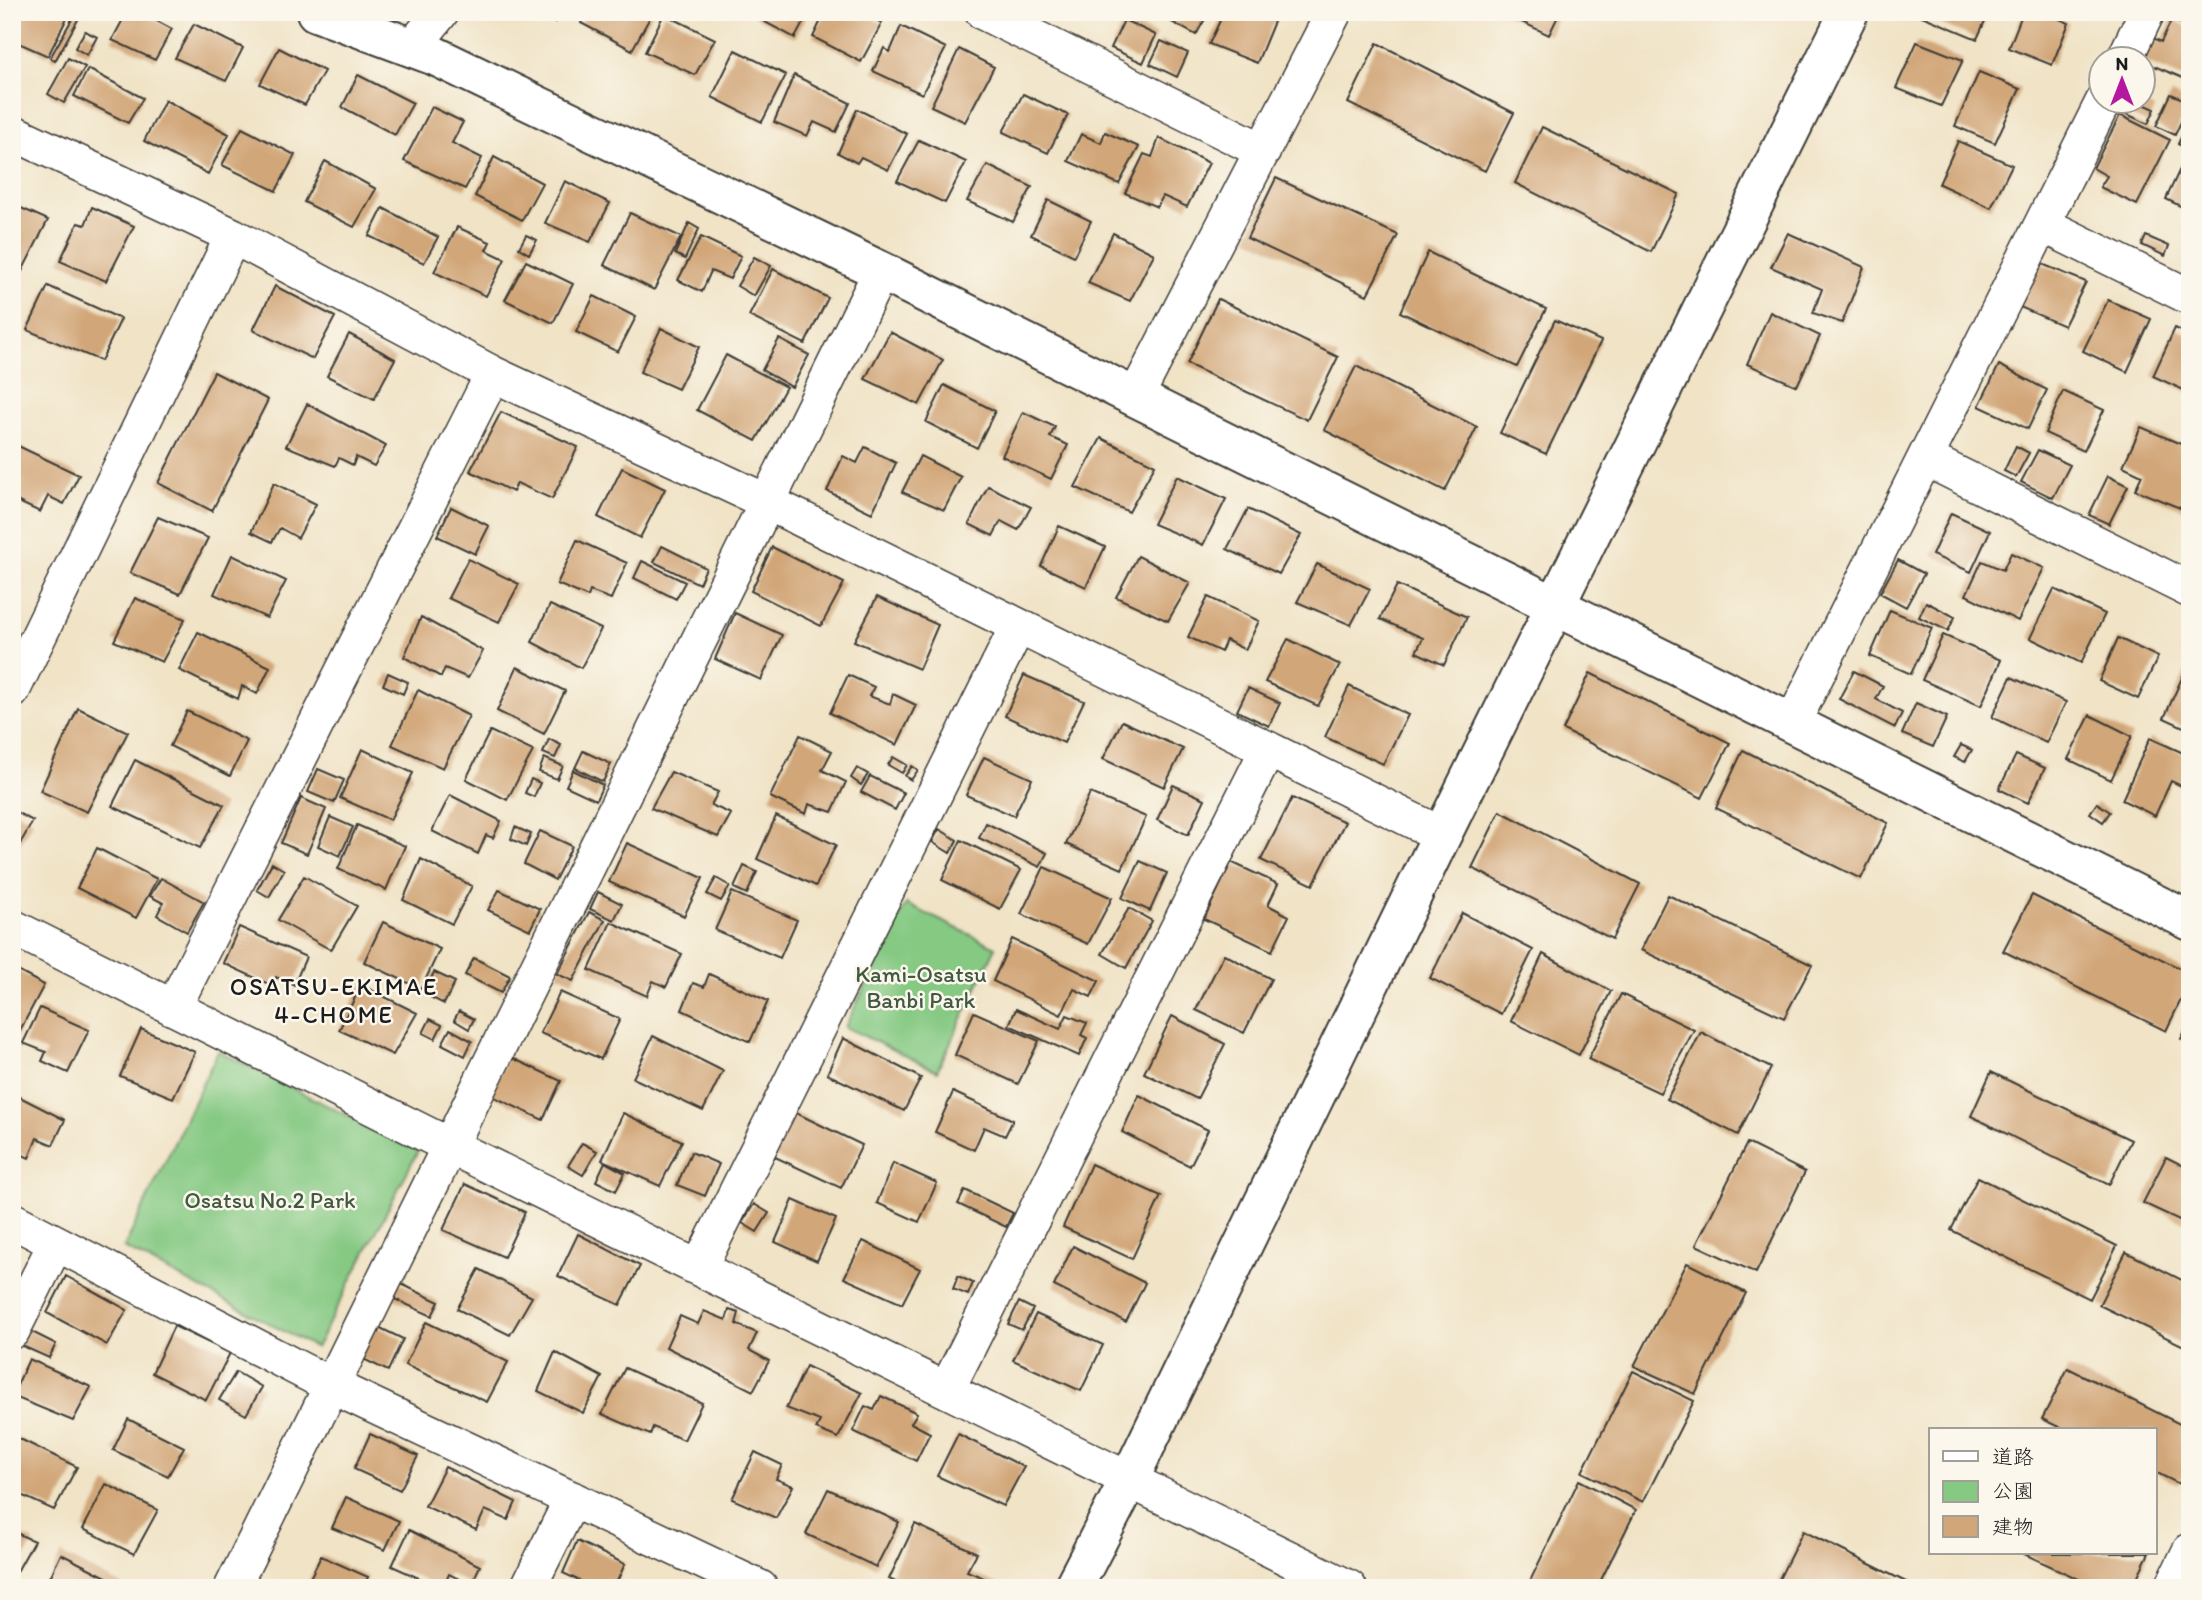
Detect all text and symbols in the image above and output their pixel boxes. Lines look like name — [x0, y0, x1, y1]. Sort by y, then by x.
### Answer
north arrow — [2086, 46, 2156, 116]
text: N — [2116, 52, 2128, 75]
park label: Kami-Osatsu Banbi Park — [855, 960, 987, 1014]
district label: OSATSU-EKIMAE 4-CHOME — [230, 972, 438, 1029]
park label: Osatsu No.2 Park — [184, 1186, 356, 1214]
legend — [1929, 1428, 2156, 1554]
text: 道路 — [1992, 1444, 2034, 1469]
text: 公園 — [1992, 1478, 2034, 1503]
text: 建物 — [1992, 1514, 2034, 1539]

